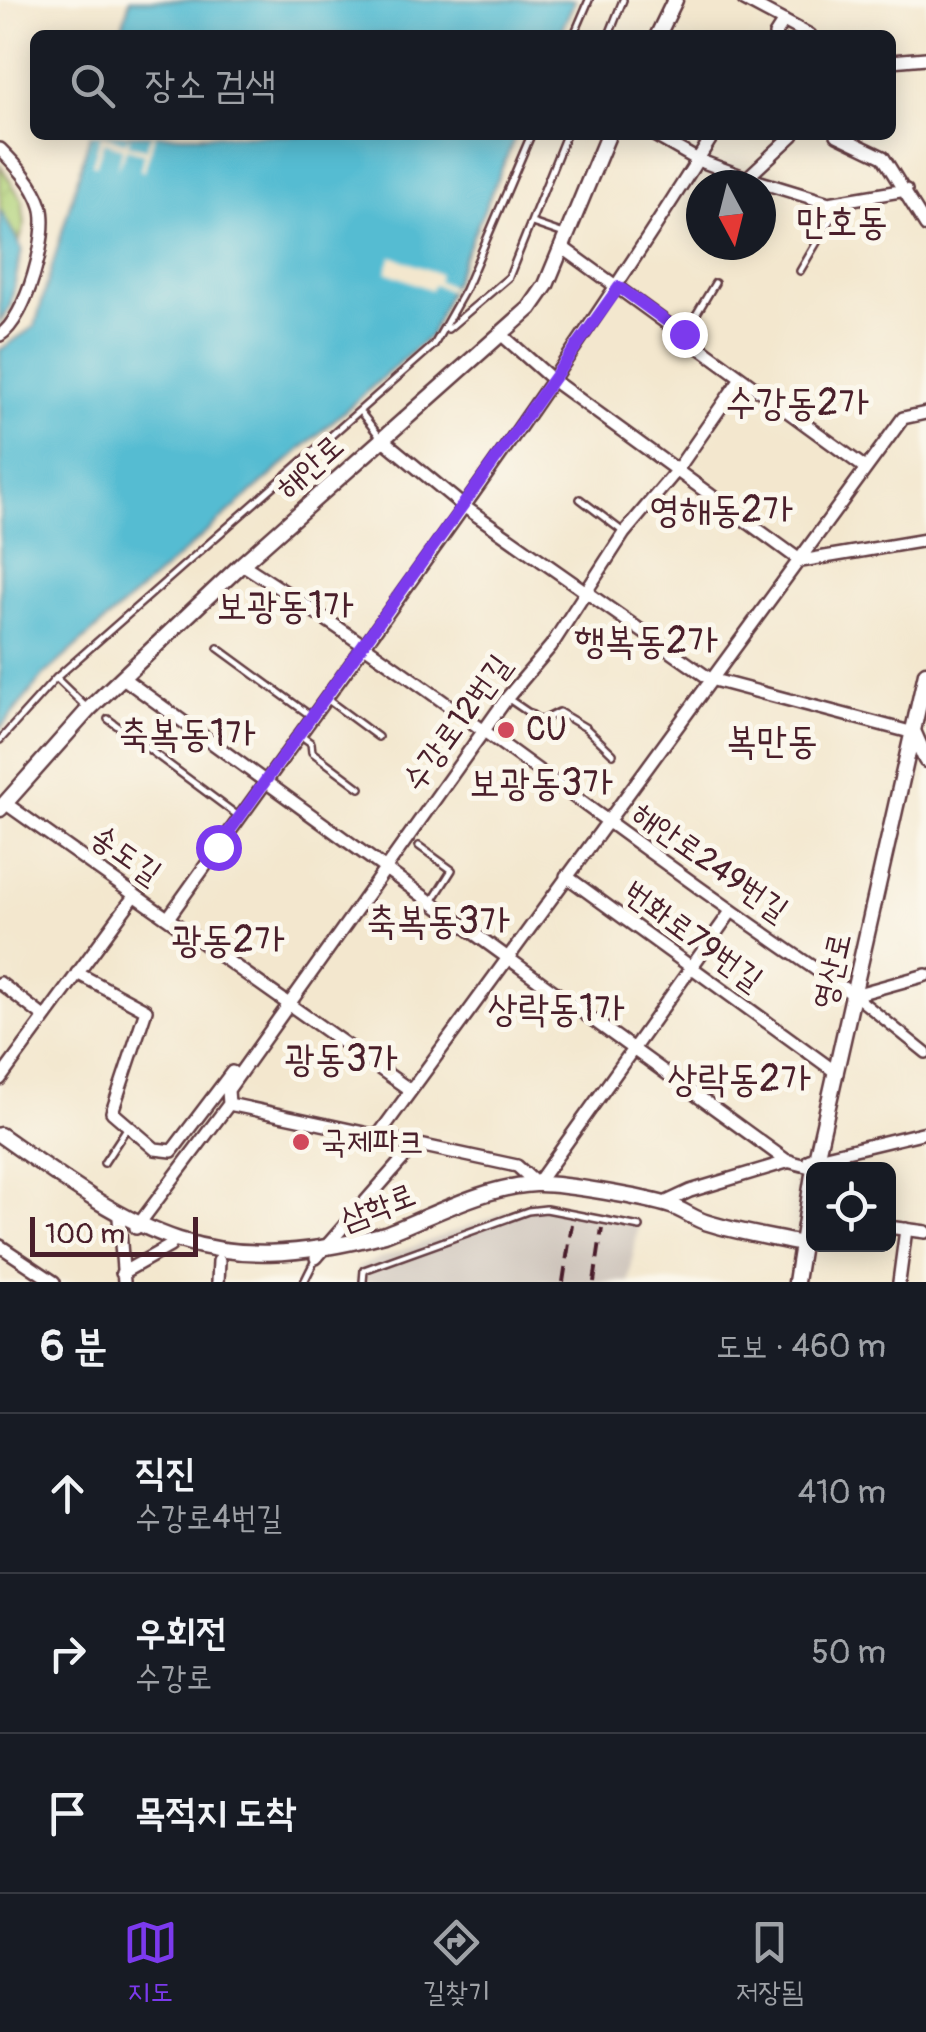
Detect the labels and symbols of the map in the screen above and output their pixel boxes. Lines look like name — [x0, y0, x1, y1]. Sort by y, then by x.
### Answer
north arrow — [686, 170, 776, 260]
district label: 만호동 — [796, 198, 888, 246]
route end — [662, 312, 708, 358]
district label: 수강동2가 — [725, 379, 869, 427]
street label: 해안로 — [268, 426, 352, 508]
district label: 영해동2가 — [649, 486, 793, 534]
district label: 보광동1가 — [216, 582, 354, 630]
district label: 행복동2가 — [574, 617, 718, 665]
street label: 수강로12번길 — [394, 647, 520, 799]
district label: 축복동1가 — [118, 710, 256, 758]
place label: CU — [526, 710, 567, 750]
district label: 복만동 — [726, 717, 818, 765]
marker: CU — [495, 719, 517, 741]
district label: 보광동3가 — [469, 759, 613, 807]
street label: 해안로249번길 — [624, 794, 796, 930]
street label: 송도길 — [83, 816, 169, 894]
route start — [196, 825, 242, 871]
street label: 번화로79번길 — [616, 872, 770, 1000]
district label: 축복동3가 — [366, 897, 510, 945]
district label: 광동2가 — [172, 916, 285, 964]
street label: 영산로 — [804, 929, 860, 1013]
district label: 상락동1가 — [487, 985, 625, 1033]
district label: 광동3가 — [285, 1035, 398, 1083]
district label: 상락동2가 — [667, 1055, 811, 1103]
place label: 국제파크 — [321, 1122, 424, 1162]
marker: 국제파크 — [290, 1131, 312, 1153]
street label: 삼학로 — [335, 1174, 421, 1240]
scale bar — [30, 1212, 198, 1256]

